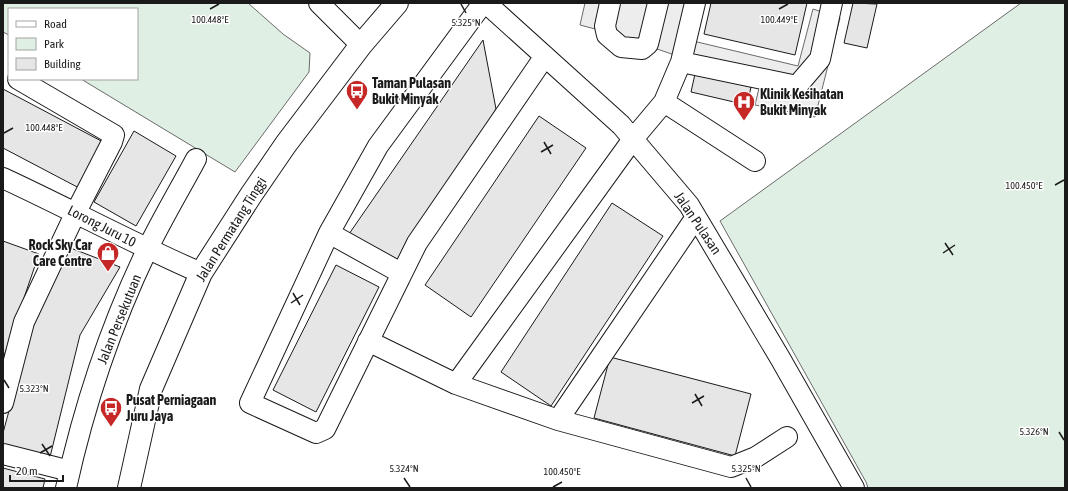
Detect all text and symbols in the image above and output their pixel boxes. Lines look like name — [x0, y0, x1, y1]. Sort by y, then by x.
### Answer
legend — [8, 8, 138, 80]
text: 100.448°E — [192, 14, 229, 25]
text: 100.449°E — [761, 14, 798, 25]
text: Road — [44, 17, 67, 31]
text: 5.325°N — [451, 17, 481, 28]
text: Park — [44, 37, 65, 51]
text: Building — [44, 57, 82, 71]
place label: Taman Pulasan Bukit Minyak — [372, 75, 451, 107]
bus stop icon: Taman Pulasan Bukit Minyak — [344, 78, 370, 111]
place label: Klinik Kesihatan Bukit Minyak — [760, 86, 844, 118]
hospital icon: Klinik Kesihatan Bukit Minyak — [731, 89, 757, 122]
text: 100.448°E — [26, 122, 63, 133]
street label: Jalan Permatang Tinggi — [192, 174, 270, 284]
text: 100.450°E — [1006, 180, 1043, 191]
street label: Jalan Pulasan — [671, 189, 725, 257]
street label: Lorong Juru 10 — [65, 202, 139, 250]
place label: Rock Sky Car Care Centre — [28, 237, 93, 269]
shop icon: Rock Sky Car Care Centre — [95, 240, 121, 273]
street label: Jalan Persekutuan — [94, 272, 144, 366]
text: 5.323°N — [19, 383, 49, 394]
place label: Pusat Perniagaan Juru Jaya — [125, 392, 217, 424]
bus stop icon: Pusat Perniagaan Juru Jaya — [98, 395, 124, 428]
text: 5.326°N — [1019, 426, 1049, 437]
scale bar — [10, 457, 63, 483]
text: 5.324°N — [389, 463, 419, 474]
text: 5.325°N — [731, 463, 761, 474]
text: 20 m — [16, 464, 38, 478]
text: 100.450°E — [544, 466, 581, 477]

